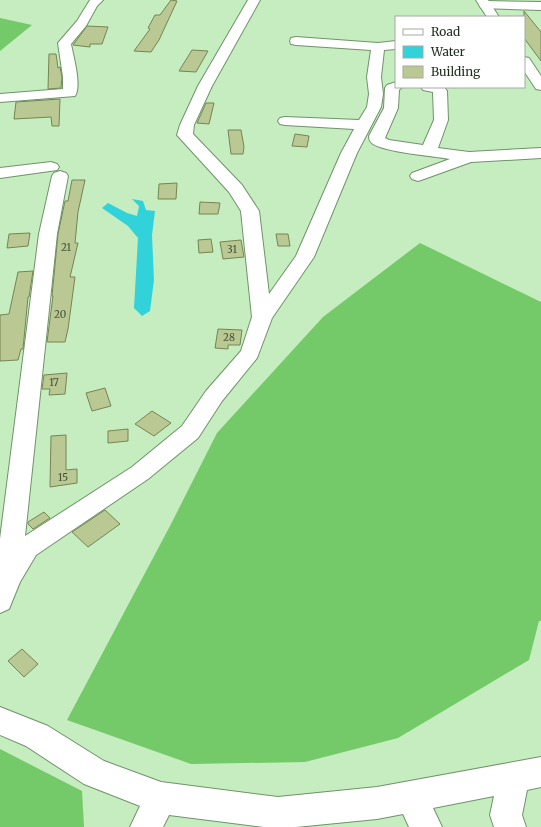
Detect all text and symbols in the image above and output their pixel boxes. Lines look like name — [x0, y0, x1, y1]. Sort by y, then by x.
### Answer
legend — [395, 16, 525, 88]
text: Road — [431, 24, 460, 39]
text: Water — [430, 44, 466, 59]
text: Building — [431, 64, 481, 79]
house number: 21 — [61, 241, 72, 254]
house number: 31 — [227, 243, 237, 256]
house number: 20 — [54, 308, 66, 321]
house number: 28 — [223, 331, 235, 344]
house number: 17 — [49, 376, 59, 389]
house number: 15 — [58, 471, 68, 484]

